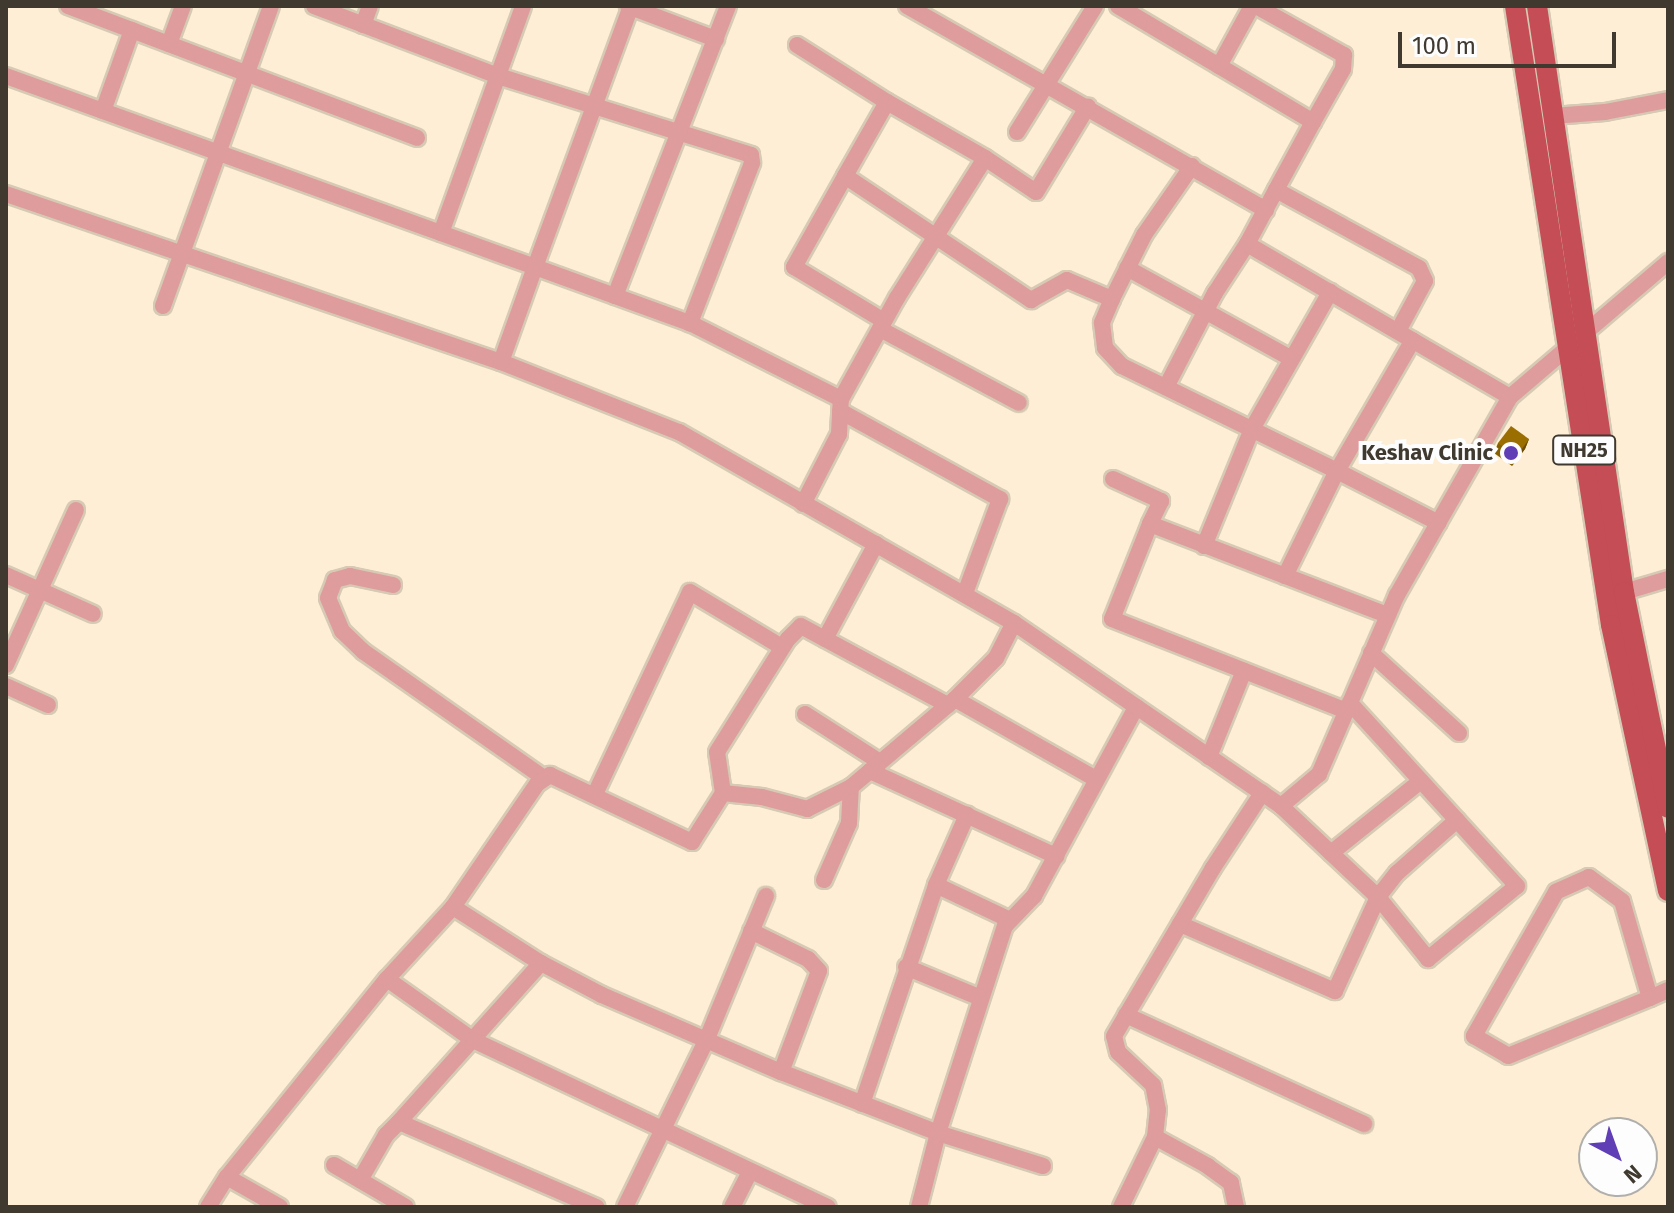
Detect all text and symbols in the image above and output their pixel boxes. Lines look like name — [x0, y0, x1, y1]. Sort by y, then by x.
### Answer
scale bar — [1402, 16, 1620, 66]
text: 100 m — [1412, 32, 1476, 60]
road number: NH25 — [1552, 434, 1616, 466]
place label: Keshav Clinic — [1361, 440, 1493, 466]
marker: Keshav Clinic — [1500, 442, 1522, 464]
north arrow — [1578, 1117, 1658, 1197]
text: N — [1618, 1159, 1647, 1189]

